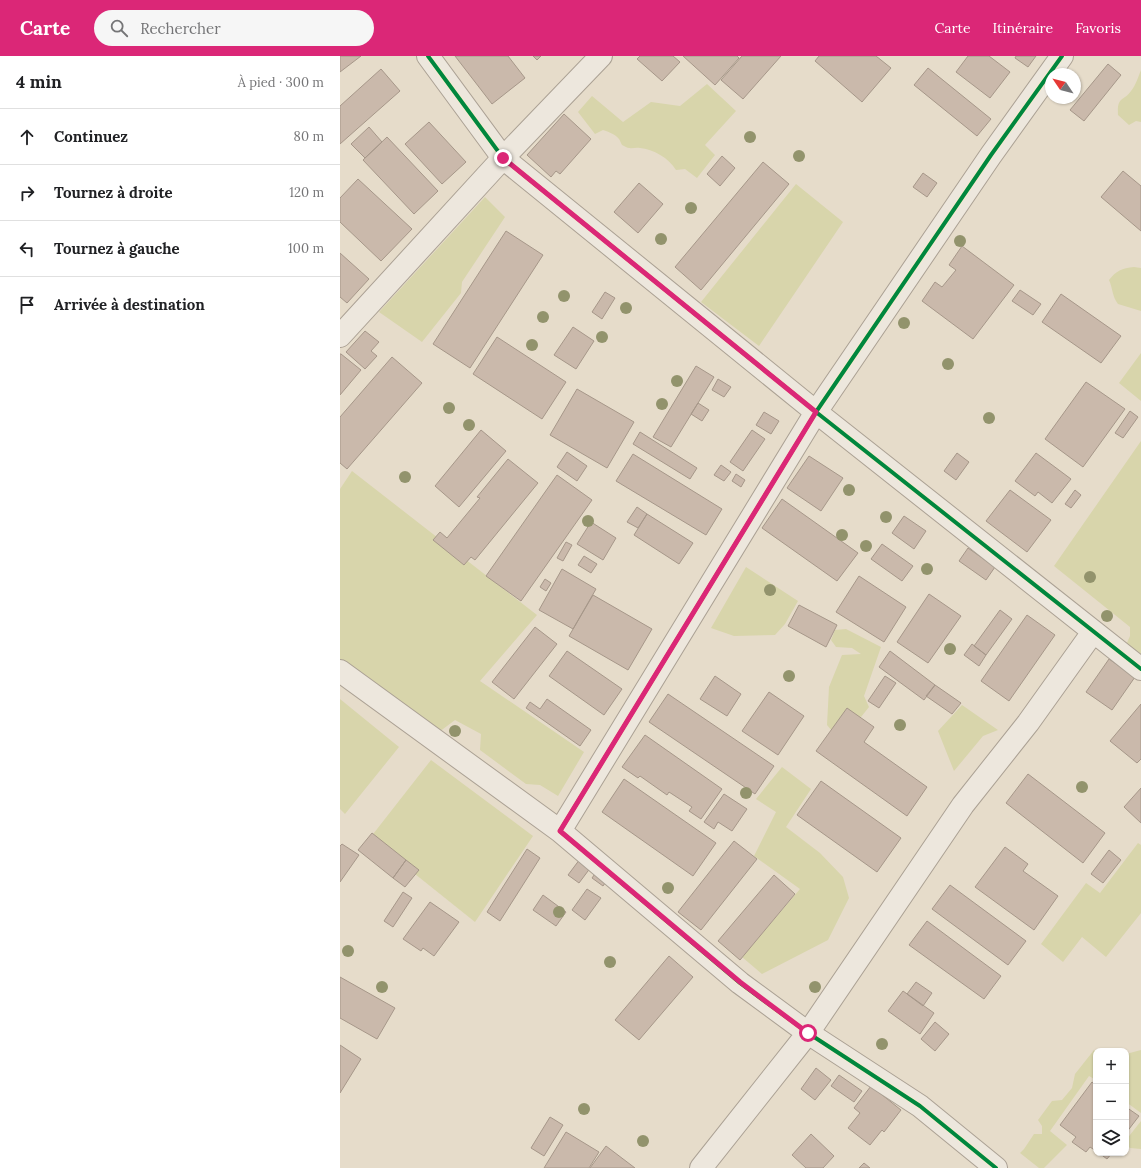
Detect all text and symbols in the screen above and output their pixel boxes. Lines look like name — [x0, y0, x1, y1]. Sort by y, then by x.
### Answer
search box — [94, 10, 374, 46]
text: Carte — [20, 16, 70, 40]
icon: search — [108, 17, 130, 39]
text: Rechercher — [140, 19, 221, 38]
text: Carte — [934, 19, 971, 37]
text: Itinéraire — [993, 19, 1053, 37]
text: Favoris — [1075, 19, 1121, 37]
north arrow — [1045, 68, 1081, 104]
text: 4 min — [16, 71, 62, 93]
text: À pied · 300 m — [238, 74, 324, 91]
icon: ahead — [16, 126, 38, 148]
text: Continuez — [54, 127, 128, 146]
text: 80 m — [294, 128, 324, 145]
route end — [494, 149, 512, 167]
icon: right — [16, 182, 38, 204]
text: Tournez à droite — [54, 183, 173, 202]
text: 120 m — [289, 184, 324, 201]
icon: left — [16, 238, 38, 260]
text: Tournez à gauche — [54, 239, 180, 258]
text: 100 m — [288, 240, 324, 257]
icon: arrive — [16, 294, 38, 316]
text: Arrivée à destination — [54, 295, 205, 314]
route start — [799, 1024, 817, 1042]
map controls — [1093, 1048, 1129, 1156]
button: + — [1093, 1048, 1129, 1084]
button: − — [1093, 1084, 1129, 1120]
button: layers — [1093, 1120, 1129, 1156]

